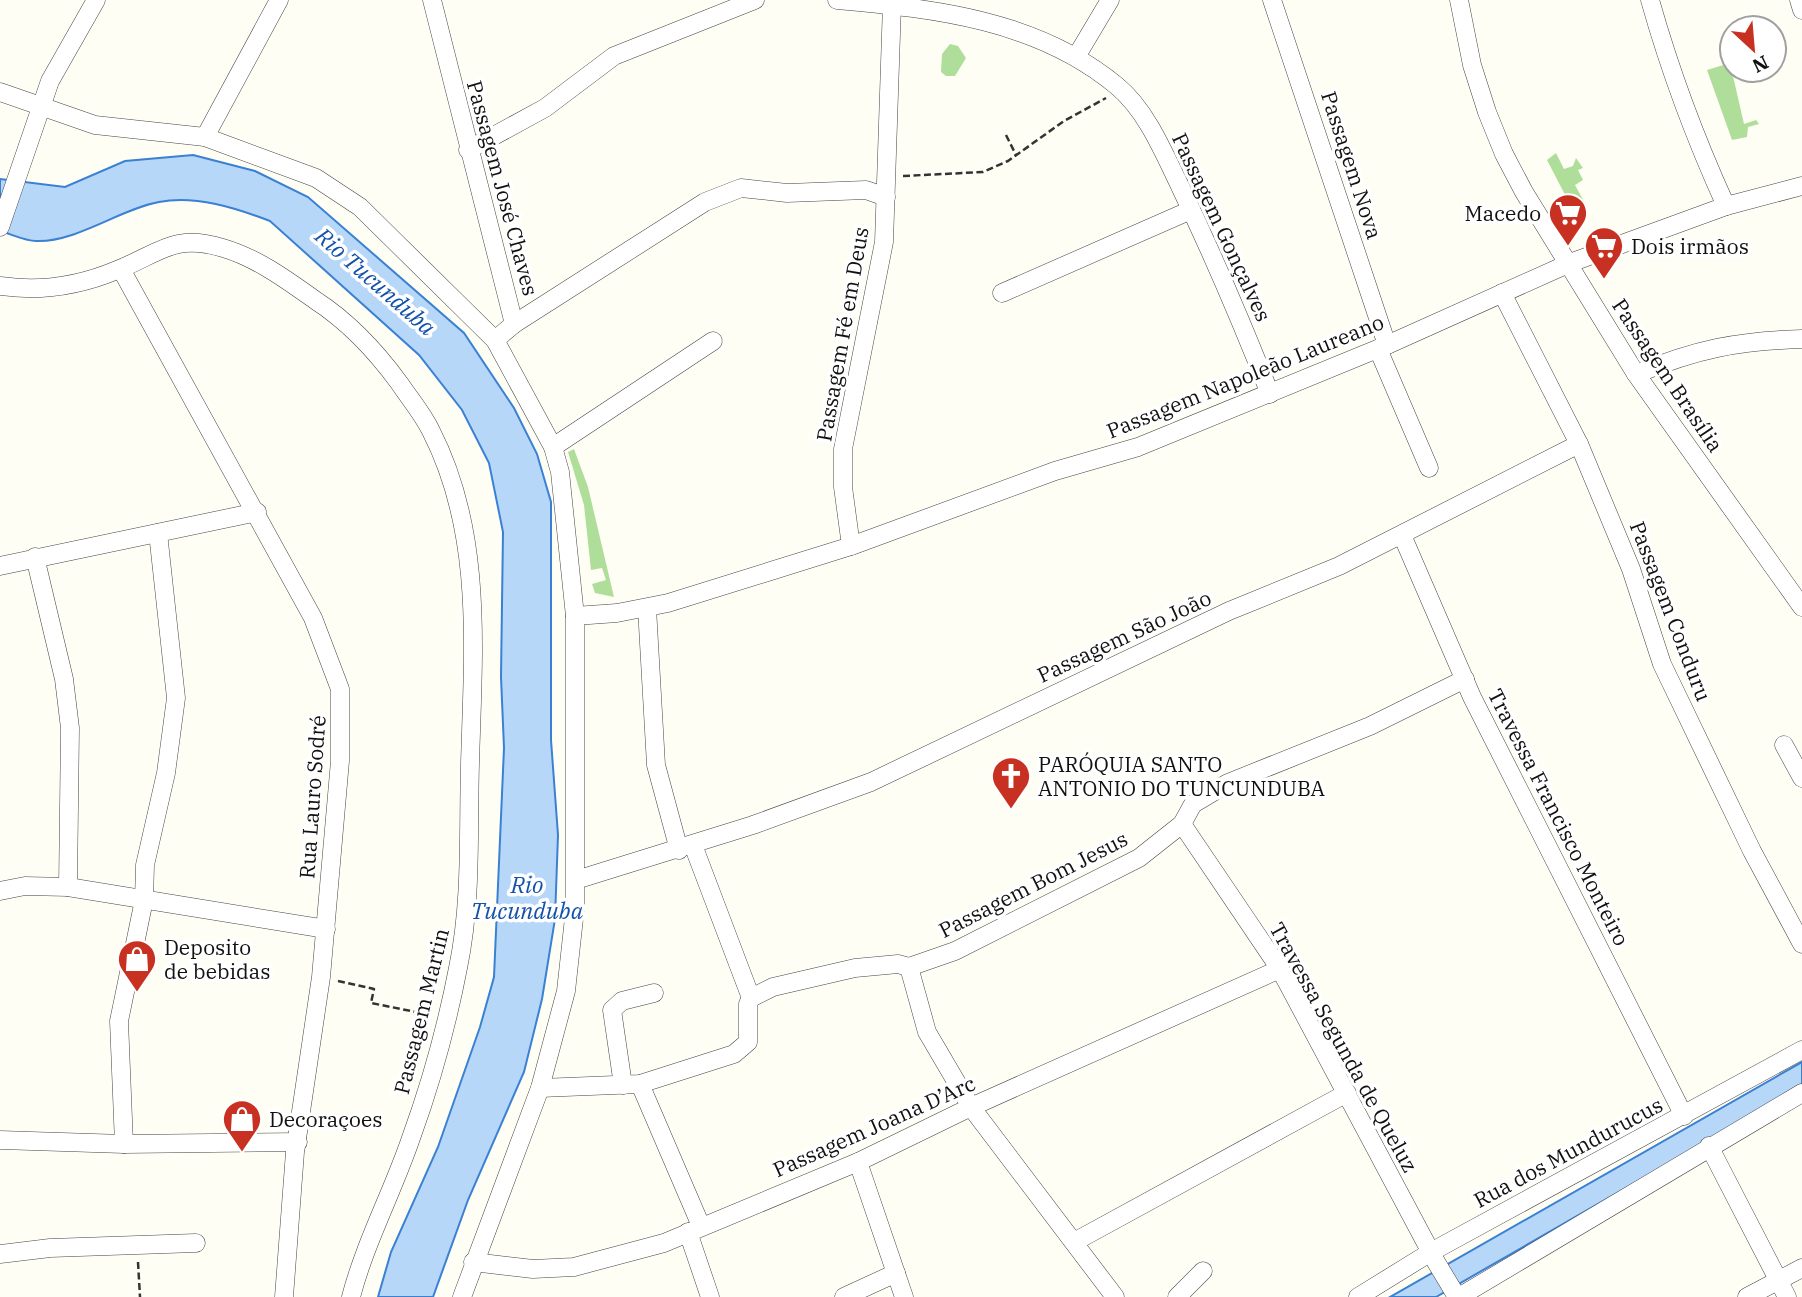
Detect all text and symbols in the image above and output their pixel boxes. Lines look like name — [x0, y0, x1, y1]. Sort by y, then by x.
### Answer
north arrow — [1718, 14, 1788, 84]
text: N — [1748, 50, 1772, 78]
street label: Passagem José Chaves — [461, 77, 545, 299]
street label: Passagem Nova — [1315, 88, 1389, 242]
street label: Passagem Gonçalves — [1166, 128, 1278, 326]
supermarket icon: Macedo — [1547, 192, 1589, 247]
place label: Macedo — [1465, 199, 1541, 227]
water label: Rio Tucunduba — [309, 220, 443, 342]
street label: Passagem Fé em Deus — [809, 225, 875, 443]
supermarket icon: Dois irmãos — [1583, 225, 1625, 280]
place label: Dois irmãos — [1631, 232, 1749, 260]
street label: Passagem Brasília — [1606, 293, 1730, 457]
street label: Passagem Napoleão Laureano — [1102, 308, 1388, 444]
street label: Passagem Conduru — [1624, 517, 1718, 705]
street label: Passagem São João — [1033, 583, 1215, 689]
street label: Travessa Francisco Monteiro — [1482, 684, 1636, 950]
street label: Rua Lauro Sodré — [292, 714, 332, 880]
place label: PARÓQUIA SANTO ANTONIO DO TUNCUNDUBA — [1038, 750, 1326, 802]
church icon: PARÓQUIA SANTO ANTONIO DO TUNCUNDUBA — [990, 755, 1032, 810]
street label: Passagem Bom Jesus — [934, 824, 1132, 944]
water label: Rio Tucunduba — [471, 869, 584, 925]
street label: Travessa Segunda de Queluz — [1264, 917, 1424, 1177]
street label: Passagem Martin — [387, 925, 455, 1097]
place label: Deposito de bebidas — [164, 933, 271, 985]
shop icon: Deposito de bebidas — [116, 938, 158, 993]
street label: Passagem Joana D’Arc — [768, 1069, 980, 1183]
street label: Rua dos Mundurucus — [1469, 1090, 1667, 1214]
shop icon: Decoraçoes — [221, 1098, 263, 1153]
place label: Decoraçoes — [269, 1105, 383, 1133]

